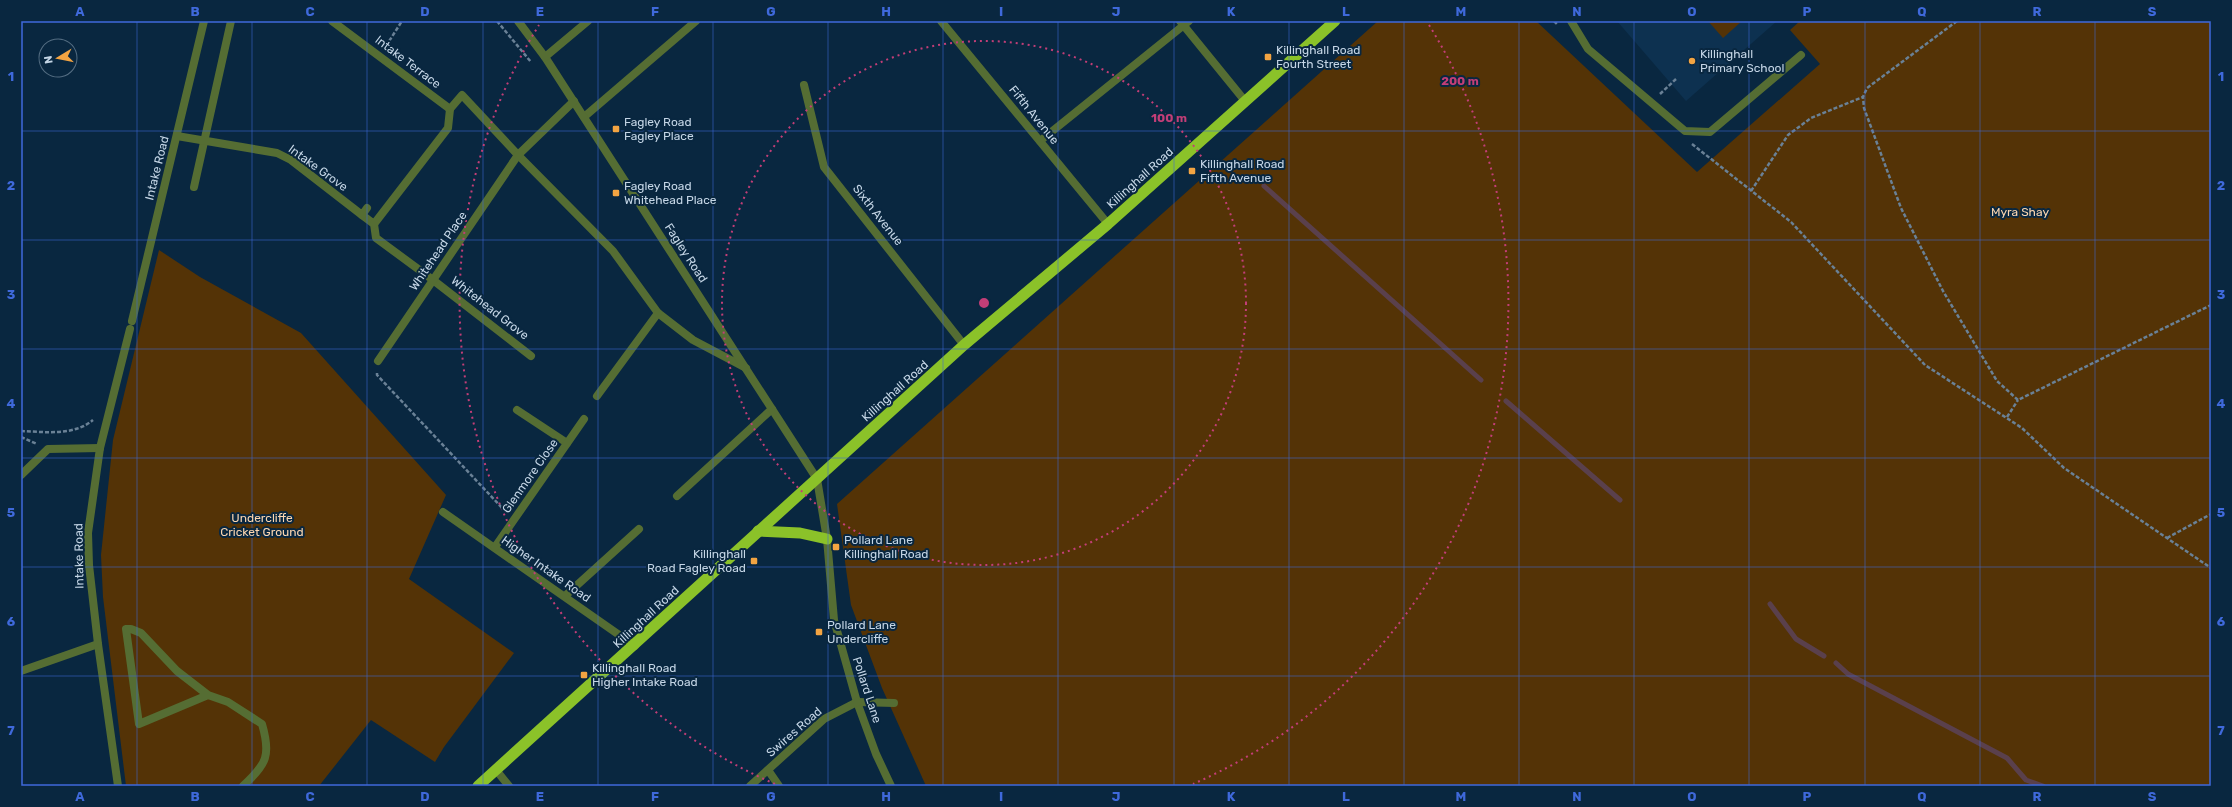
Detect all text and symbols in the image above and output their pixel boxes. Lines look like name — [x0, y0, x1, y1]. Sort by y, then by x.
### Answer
text: A — [75, 4, 85, 19]
text: B — [190, 4, 200, 19]
text: C — [305, 4, 315, 19]
text: D — [420, 4, 430, 19]
text: E — [536, 4, 544, 19]
text: F — [651, 4, 659, 19]
text: G — [766, 4, 776, 19]
text: H — [881, 4, 891, 19]
text: I — [999, 4, 1003, 19]
text: J — [1112, 4, 1120, 19]
text: K — [1227, 4, 1236, 19]
text: L — [1342, 4, 1350, 19]
text: M — [1456, 4, 1466, 19]
text: N — [1572, 4, 1582, 19]
text: O — [1687, 4, 1697, 19]
text: P — [1803, 4, 1812, 19]
text: Q — [1917, 4, 1927, 19]
text: R — [2033, 4, 2042, 19]
text: S — [2148, 4, 2157, 19]
street label: Intake Terrace — [372, 33, 444, 91]
north arrow — [38, 38, 78, 78]
place label: Killinghall Road Fourth Street — [1276, 43, 1360, 71]
place label: Killinghall Primary School — [1700, 47, 1784, 75]
marker: Killinghall Road Fourth Street — [1263, 52, 1273, 62]
text: N — [42, 55, 56, 65]
marker: Killinghall Primary School — [1687, 56, 1697, 66]
text: 1 — [8, 69, 14, 84]
text: 1 — [2218, 69, 2224, 84]
text: 200 m — [1441, 74, 1479, 88]
street label: Fifth Avenue — [1006, 83, 1062, 147]
text: 100 m — [1151, 111, 1187, 125]
place label: Fagley Road Fagley Place — [624, 115, 694, 143]
marker: Fagley Road Fagley Place — [611, 124, 621, 134]
street label: Intake Road — [142, 134, 172, 202]
street label: Intake Grove — [286, 142, 351, 194]
street label: Killinghall Road — [1104, 145, 1176, 211]
place label: Killinghall Road Fifth Avenue — [1200, 157, 1284, 185]
marker: Killinghall Road Fifth Avenue — [1187, 166, 1197, 176]
text: 2 — [7, 178, 15, 193]
text: 2 — [2217, 178, 2225, 193]
place label: Fagley Road Whitehead Place — [624, 179, 717, 207]
street label: Sixth Avenue — [850, 182, 906, 248]
marker: Fagley Road Whitehead Place — [611, 188, 621, 198]
park label: Myra Shay — [1991, 205, 2049, 219]
street label: Whitehead Place — [406, 208, 470, 293]
street label: Fagley Road — [662, 221, 710, 285]
street label: Whitehead Grove — [448, 273, 532, 343]
text: 3 — [7, 287, 16, 302]
text: 3 — [2217, 287, 2226, 302]
centre of rings — [977, 296, 991, 310]
street label: Killinghall Road — [859, 358, 931, 424]
text: 4 — [7, 396, 16, 411]
text: 4 — [2217, 396, 2226, 411]
street label: Glenmore Close — [499, 436, 561, 516]
text: 5 — [7, 505, 15, 520]
text: 5 — [2217, 505, 2225, 520]
park label: Undercliffe Cricket Ground — [220, 511, 304, 539]
street label: Intake Road — [71, 523, 87, 589]
street label: Higher Intake Road — [499, 533, 593, 605]
place label: Pollard Lane Killinghall Road — [844, 533, 928, 561]
marker: Pollard Lane Killinghall Road — [831, 542, 841, 552]
place label: Killinghall Road Fagley Road — [647, 547, 746, 575]
marker: Killinghall Road Fagley Road — [749, 556, 759, 566]
street label: Killinghall Road — [610, 583, 682, 651]
text: 6 — [7, 614, 16, 629]
text: 6 — [2217, 614, 2226, 629]
place label: Pollard Lane Undercliffe — [827, 618, 896, 646]
marker: Pollard Lane Undercliffe — [814, 627, 824, 637]
street label: Pollard Lane — [850, 655, 884, 725]
place label: Killinghall Road Higher Intake Road — [592, 661, 698, 689]
marker: Killinghall Road Higher Intake Road — [579, 670, 589, 680]
street label: Swires Road — [763, 704, 825, 760]
text: 7 — [7, 723, 15, 738]
text: 7 — [2217, 723, 2225, 738]
text: A — [75, 789, 85, 804]
text: B — [190, 789, 200, 804]
text: C — [305, 789, 315, 804]
text: D — [420, 789, 430, 804]
text: E — [536, 789, 544, 804]
text: F — [651, 789, 659, 804]
text: G — [766, 789, 776, 804]
text: H — [881, 789, 891, 804]
text: I — [999, 789, 1003, 804]
text: J — [1112, 789, 1120, 804]
text: K — [1227, 789, 1236, 804]
text: L — [1342, 789, 1350, 804]
text: M — [1456, 789, 1466, 804]
text: N — [1572, 789, 1582, 804]
text: O — [1687, 789, 1697, 804]
text: P — [1803, 789, 1812, 804]
text: Q — [1917, 789, 1927, 804]
text: R — [2033, 789, 2042, 804]
text: S — [2148, 789, 2157, 804]

